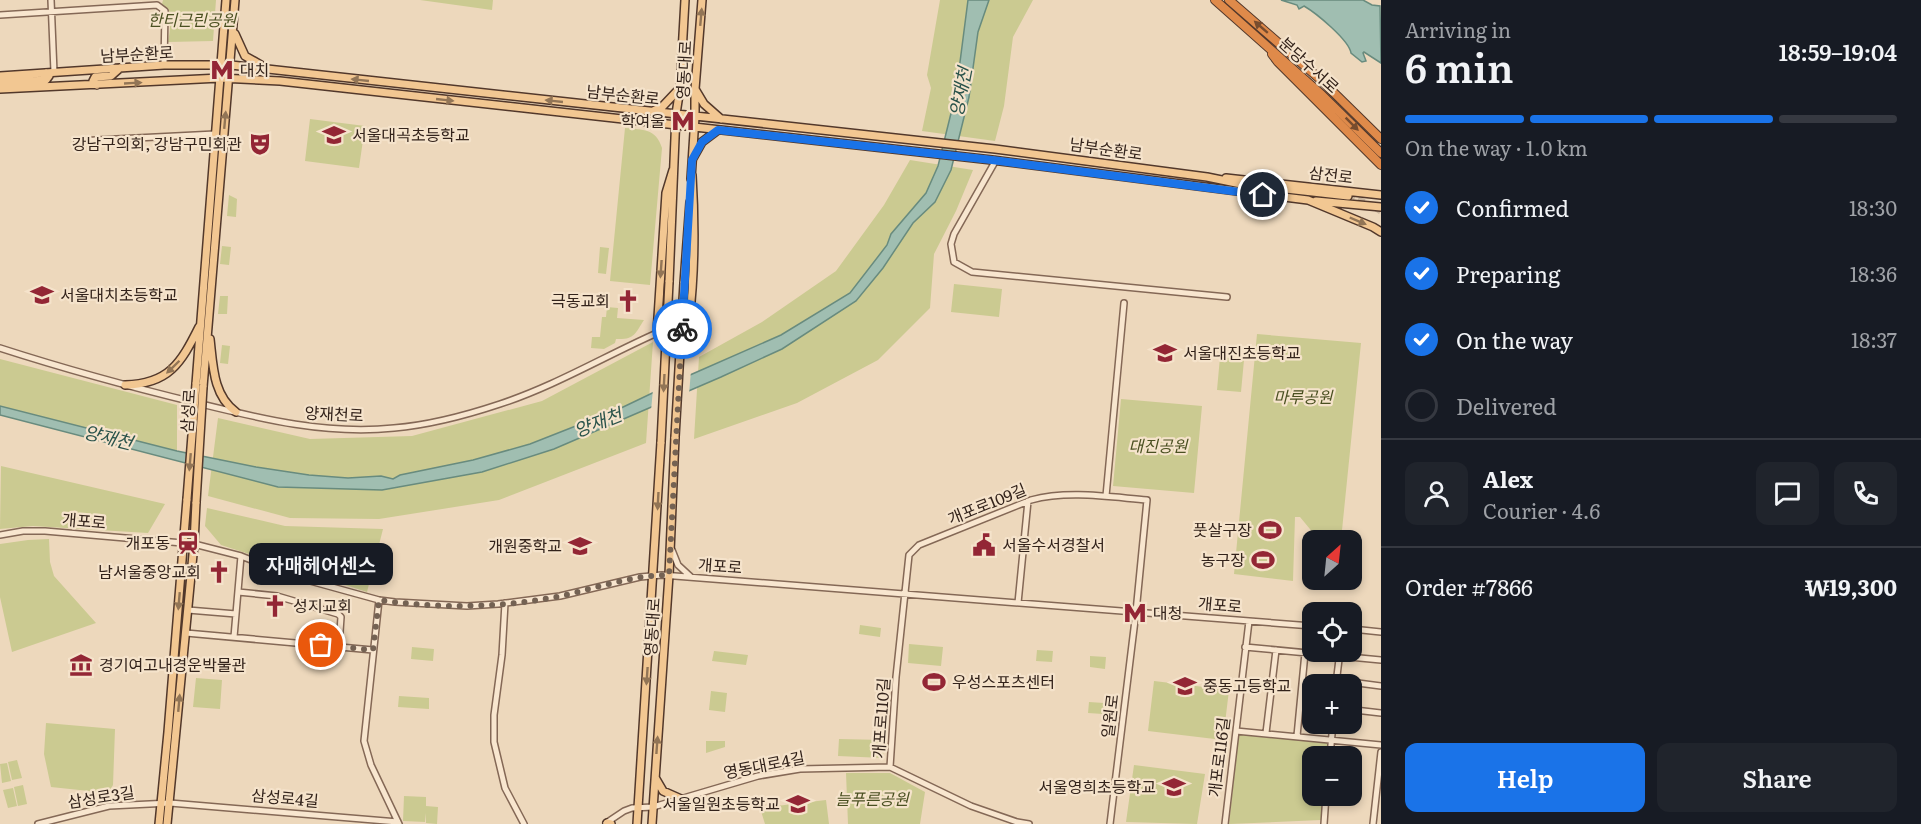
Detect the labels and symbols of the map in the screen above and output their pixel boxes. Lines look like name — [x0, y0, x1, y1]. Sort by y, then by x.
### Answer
park label: 한티근린공원 — [148, 7, 237, 31]
one-way arrow — [696, 7, 706, 26]
one-way arrow — [1253, 21, 1269, 34]
street label: 분당수서로 — [1274, 31, 1345, 98]
street label: 남부순환로 — [100, 39, 175, 67]
street label: 영동대로 — [669, 40, 697, 100]
metro station icon: 대치 — [209, 57, 235, 83]
place label: 대치 — [240, 57, 269, 81]
water label: 양재천 — [942, 62, 978, 119]
one-way arrow — [350, 75, 369, 85]
one-way arrow — [124, 78, 143, 87]
street label: 남부순환로 — [585, 78, 661, 110]
one-way arrow — [436, 95, 455, 105]
one-way arrow — [544, 96, 563, 106]
place label: 학여울 — [621, 108, 665, 132]
metro station icon: 학여울 — [670, 108, 696, 134]
one-way arrow — [220, 110, 230, 129]
one-way arrow — [1344, 116, 1358, 130]
school or university icon: 서울대곡초등학교 — [321, 122, 347, 148]
place label: 서울대곡초등학교 — [352, 122, 470, 146]
place label: 강남구의회, 강남구민회관 — [72, 131, 242, 155]
theatre icon: 강남구의회, 강남구민회관 — [247, 131, 273, 157]
street label: 남부순환로 — [1068, 131, 1145, 165]
street label: 삼전로 — [1308, 159, 1355, 189]
pin — [1237, 169, 1288, 220]
one-way arrow — [1350, 216, 1368, 226]
one-way arrow — [657, 260, 666, 279]
school or university icon: 서울대치초등학교 — [29, 282, 55, 308]
place label: 서울대치초등학교 — [60, 282, 178, 306]
place label: 극동교회 — [551, 288, 610, 312]
church icon: 극동교회 — [615, 288, 641, 314]
courier — [652, 299, 712, 359]
school or university icon: 서울대진초등학교 — [1152, 340, 1178, 366]
place label: 서울대진초등학교 — [1183, 340, 1301, 364]
one-way arrow — [166, 360, 181, 374]
one-way arrow — [659, 373, 669, 392]
park label: 마루공원 — [1274, 384, 1334, 408]
street label: 삼성로 — [173, 388, 201, 434]
street label: 양재천로 — [304, 399, 364, 427]
water label: 양재천 — [569, 399, 628, 443]
water label: 양재천 — [81, 417, 138, 456]
park label: 대진공원 — [1129, 433, 1189, 457]
one-way arrow — [185, 453, 195, 472]
street label: 개포로109길 — [944, 476, 1030, 530]
one-way arrow — [653, 491, 662, 510]
street label: 개포로 — [61, 506, 107, 534]
place label: 풋살구장 — [1193, 517, 1252, 541]
sports icon: 풋살구장 — [1257, 517, 1283, 543]
place label: 개포동 — [126, 530, 170, 554]
station icon: 개포동 — [175, 530, 201, 556]
north arrow — [1302, 530, 1362, 590]
public building icon: 서울수서경찰서 — [971, 532, 997, 558]
place label: 서울수서경찰서 — [1002, 532, 1105, 556]
place label: 개원중학교 — [488, 533, 562, 557]
school or university icon: 개원중학교 — [567, 533, 593, 559]
callout: 자매헤어센스 — [249, 543, 393, 585]
place label: 농구장 — [1201, 547, 1245, 571]
sports icon: 농구장 — [1250, 547, 1276, 573]
street label: 개포로 — [697, 551, 743, 579]
place label: 남서울중앙교회 — [98, 559, 201, 583]
church icon: 남서울중앙교회 — [206, 559, 232, 585]
street label: 개포로 — [1197, 590, 1243, 618]
one-way arrow — [174, 592, 184, 611]
church icon: 성지교회 — [262, 593, 288, 619]
place label: 성지교회 — [293, 593, 352, 617]
street label: 영동대로 — [637, 596, 665, 657]
metro station icon: 대청 — [1122, 600, 1148, 626]
place label: 대청 — [1153, 600, 1182, 624]
pin — [295, 619, 346, 670]
museum icon: 경기여고내경운박물관 — [68, 652, 94, 678]
place label: 경기여고내경운박물관 — [99, 652, 246, 676]
one-way arrow — [642, 667, 652, 686]
sports icon: 우성스포츠센터 — [921, 669, 947, 695]
place label: 우성스포츠센터 — [952, 669, 1055, 693]
school or university icon: 중동고등학교 — [1172, 673, 1198, 699]
place label: 중동고등학교 — [1203, 673, 1291, 697]
street label: 개포로110길 — [865, 677, 895, 759]
street label: 일원로 — [1094, 692, 1124, 739]
one-way arrow — [174, 693, 184, 712]
street label: 개포로116길 — [1201, 715, 1235, 798]
one-way arrow — [653, 735, 662, 754]
street label: 영동대로4길 — [721, 744, 807, 784]
place label: 서울영희초등학교 — [1038, 774, 1156, 798]
school or university icon: 서울영희초등학교 — [1161, 774, 1187, 800]
street label: 삼성로3길 — [66, 779, 136, 813]
street label: 삼성로4길 — [250, 782, 320, 812]
park label: 늘푸른공원 — [835, 786, 910, 810]
place label: 서울일원초등학교 — [662, 791, 780, 815]
school or university icon: 서울일원초등학교 — [785, 791, 811, 817]

